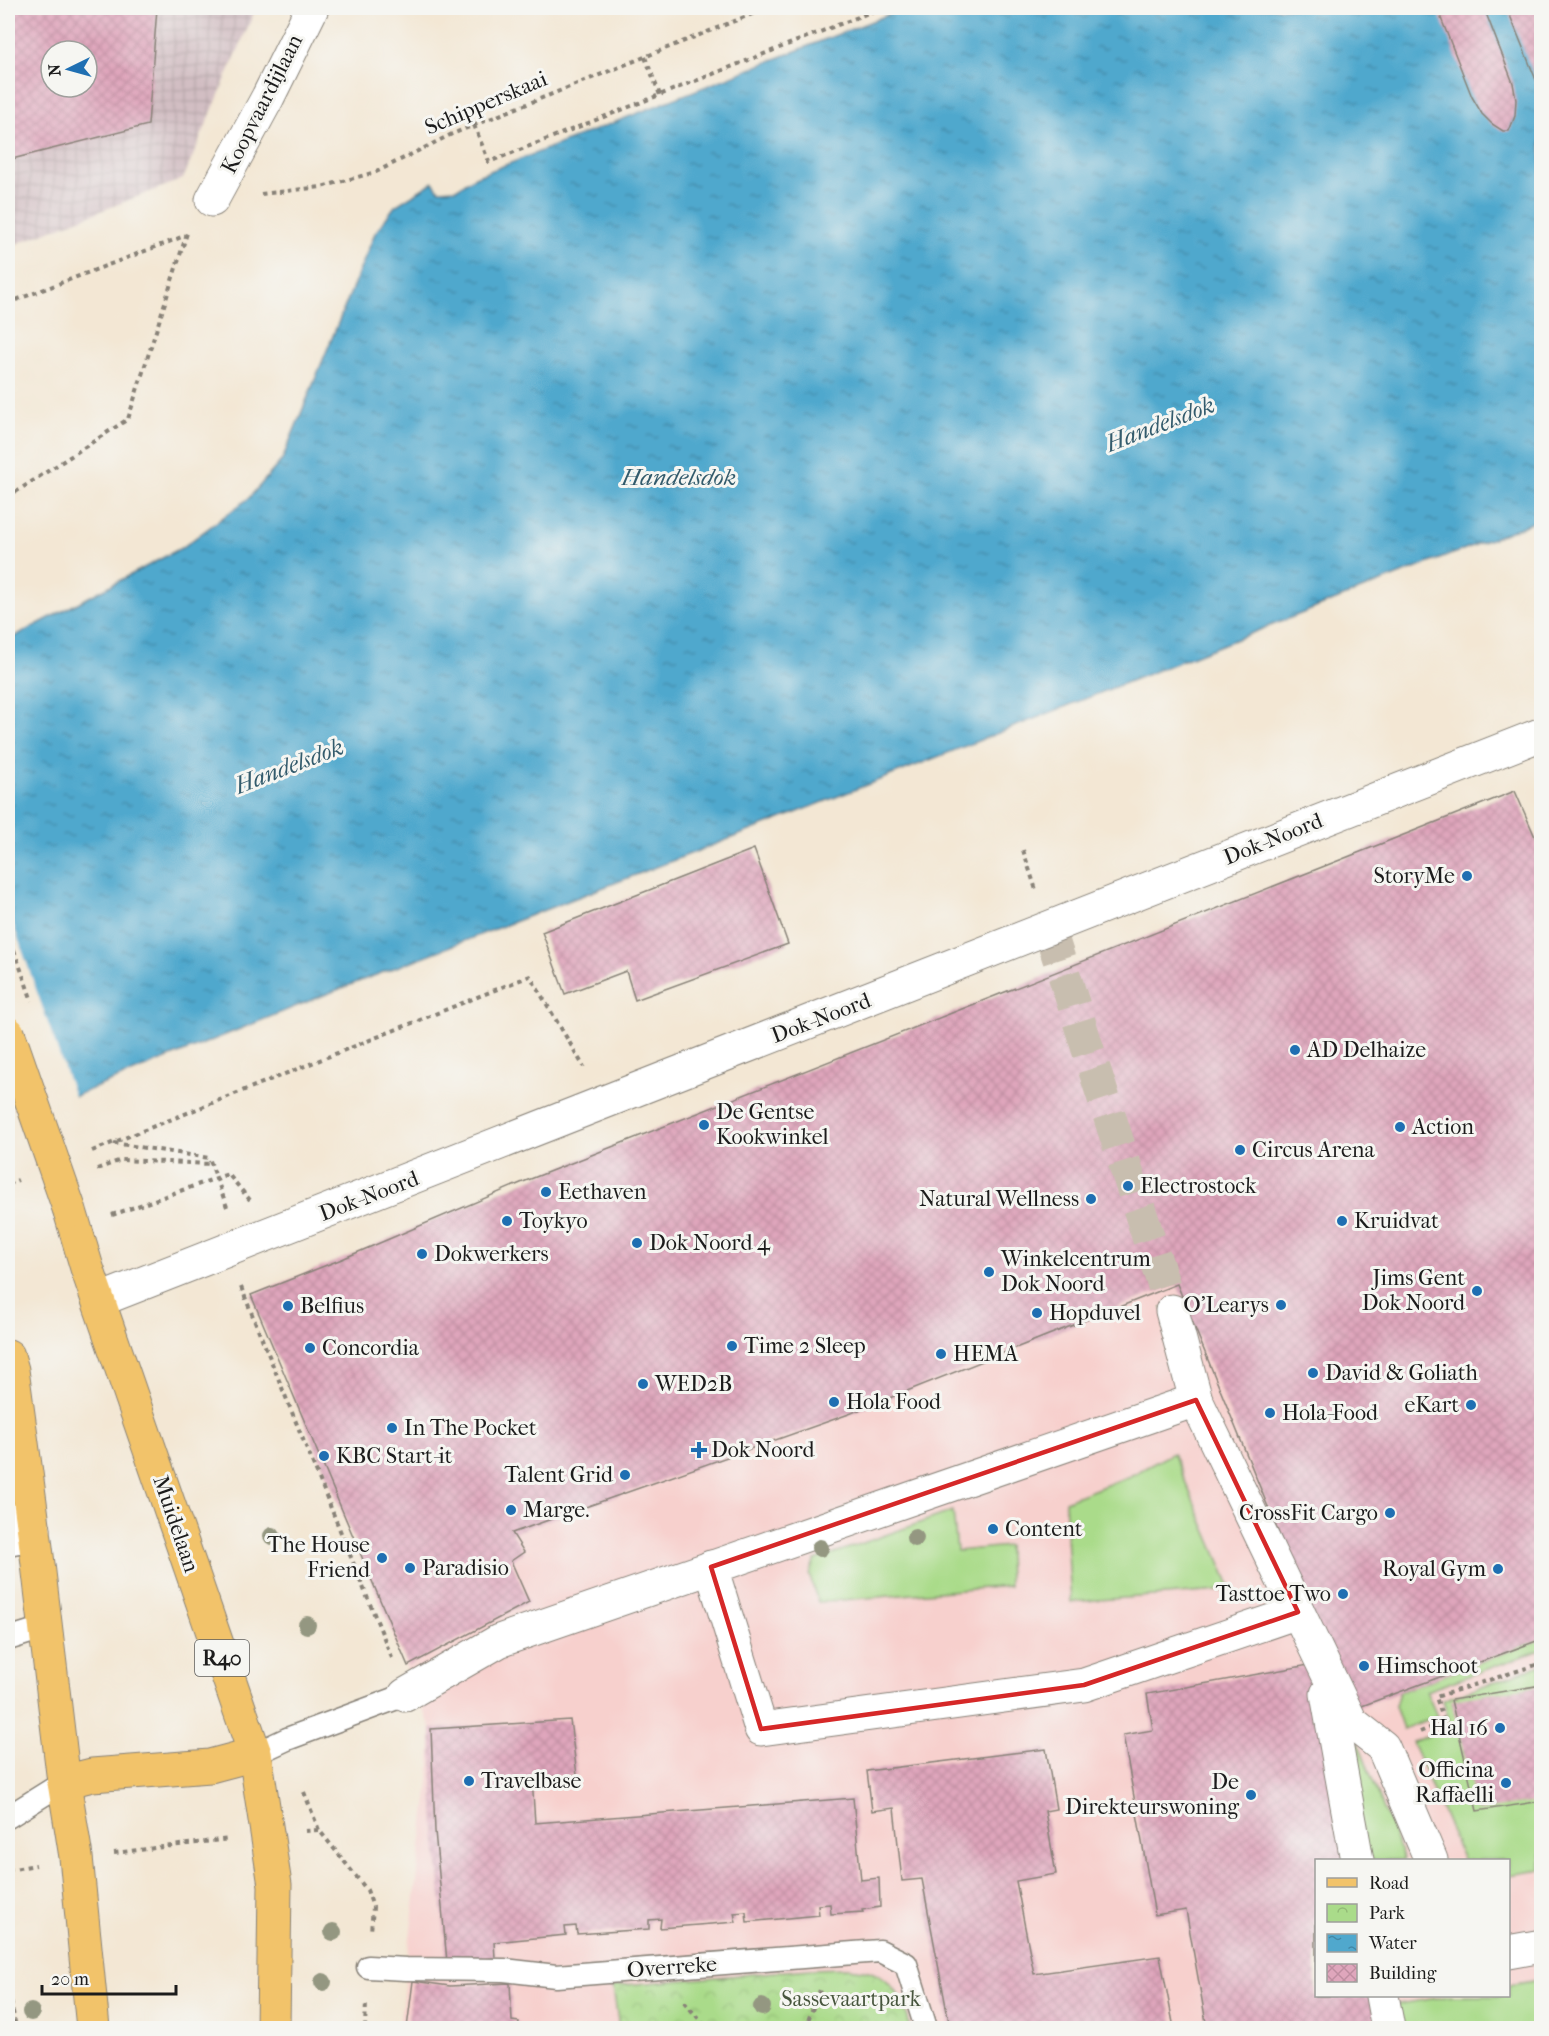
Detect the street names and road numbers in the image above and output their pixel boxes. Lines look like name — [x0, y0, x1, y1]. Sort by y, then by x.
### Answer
street label: Koopvaardijlaan — [216, 30, 308, 178]
street label: Schipperskaai — [421, 65, 551, 140]
street label: Dok-Noord — [1220, 807, 1327, 871]
street label: Dok-Noord — [768, 987, 875, 1049]
street label: Dok-Noord — [316, 1165, 423, 1227]
street label: Muidelaan — [147, 1472, 205, 1576]
road number: R40 — [195, 1640, 249, 1676]
street label: Overreke — [626, 1951, 718, 1983]

